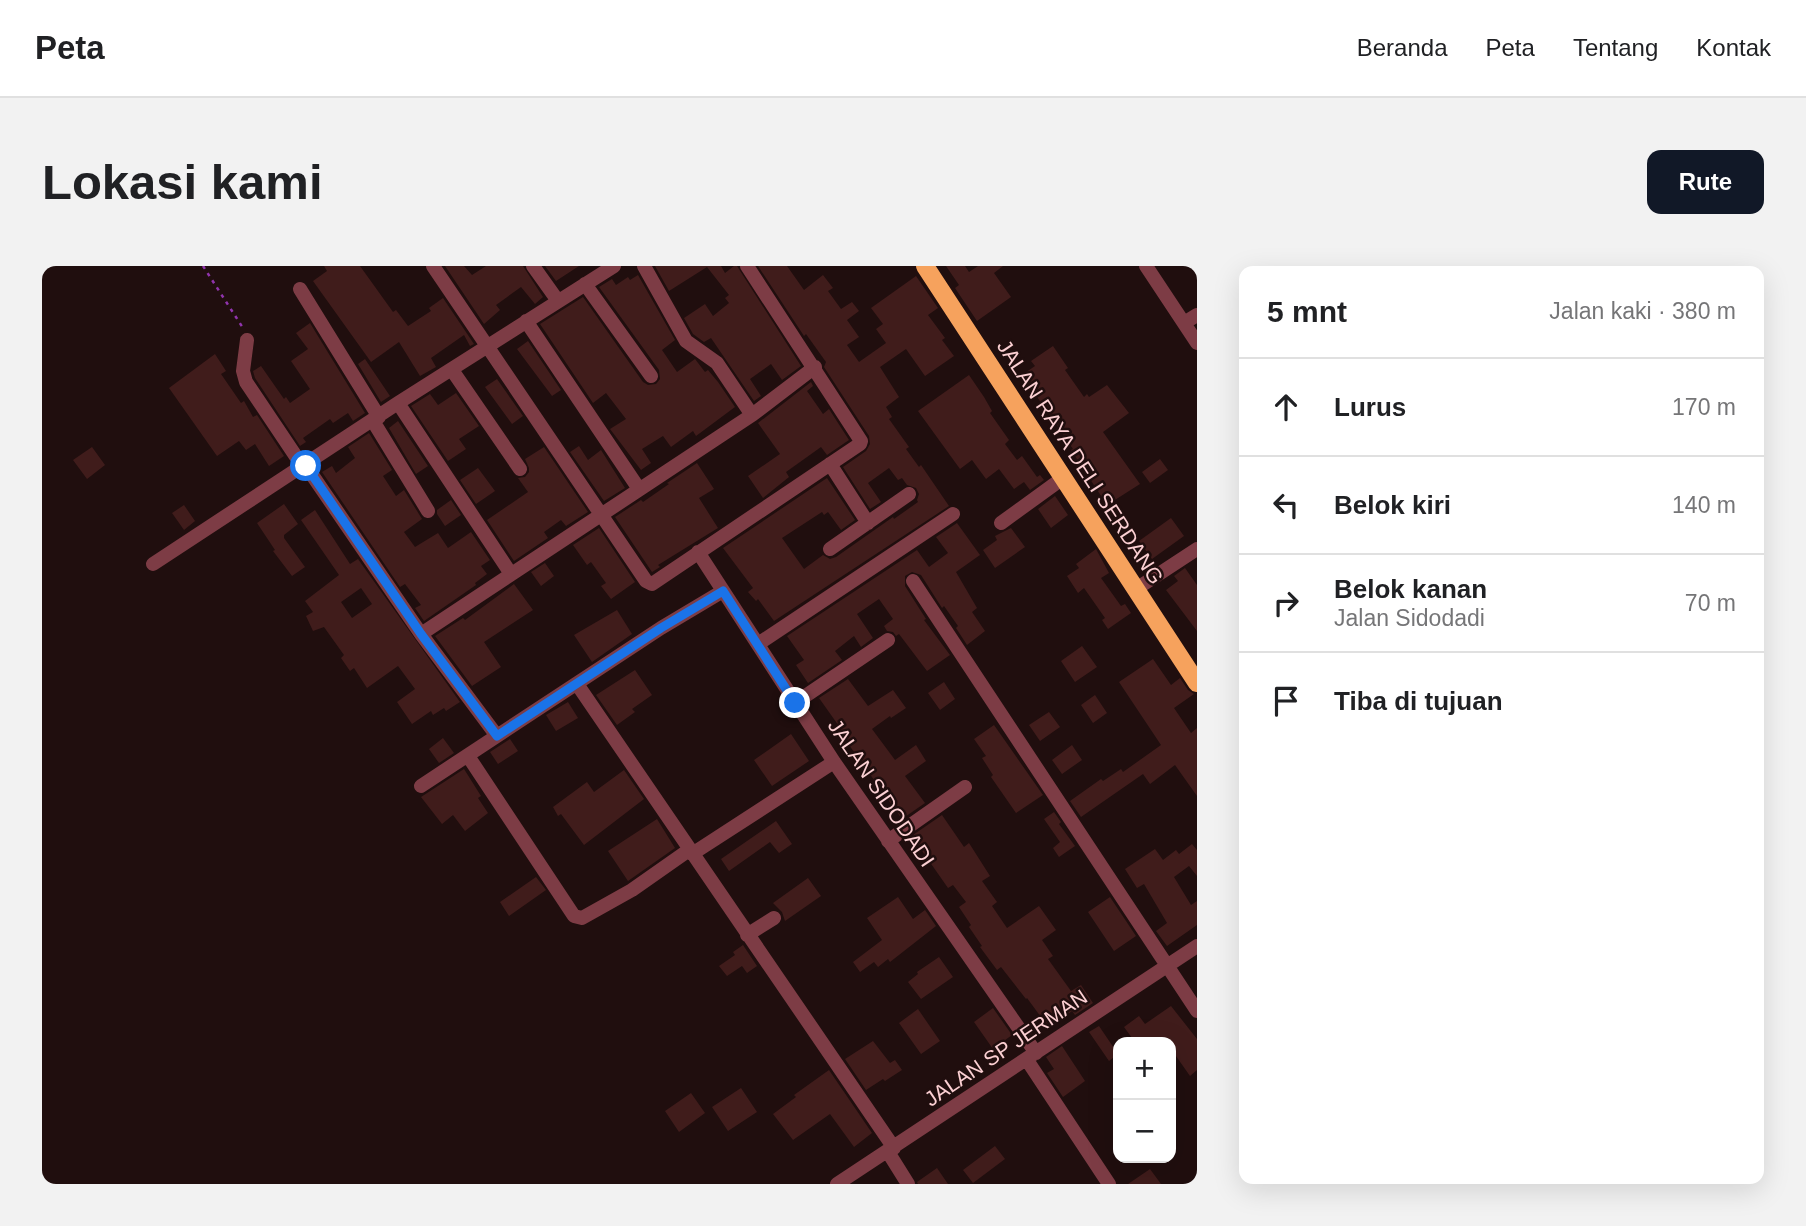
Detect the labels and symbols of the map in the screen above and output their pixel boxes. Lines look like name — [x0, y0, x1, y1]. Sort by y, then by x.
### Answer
street label: JALAN RAYA DELI SERDANG — [993, 335, 1168, 588]
route start — [290, 450, 321, 481]
route end — [779, 687, 810, 718]
street label: JALAN SIDODADI — [824, 715, 939, 871]
street label: JALAN SP JERMAN — [920, 985, 1091, 1111]

